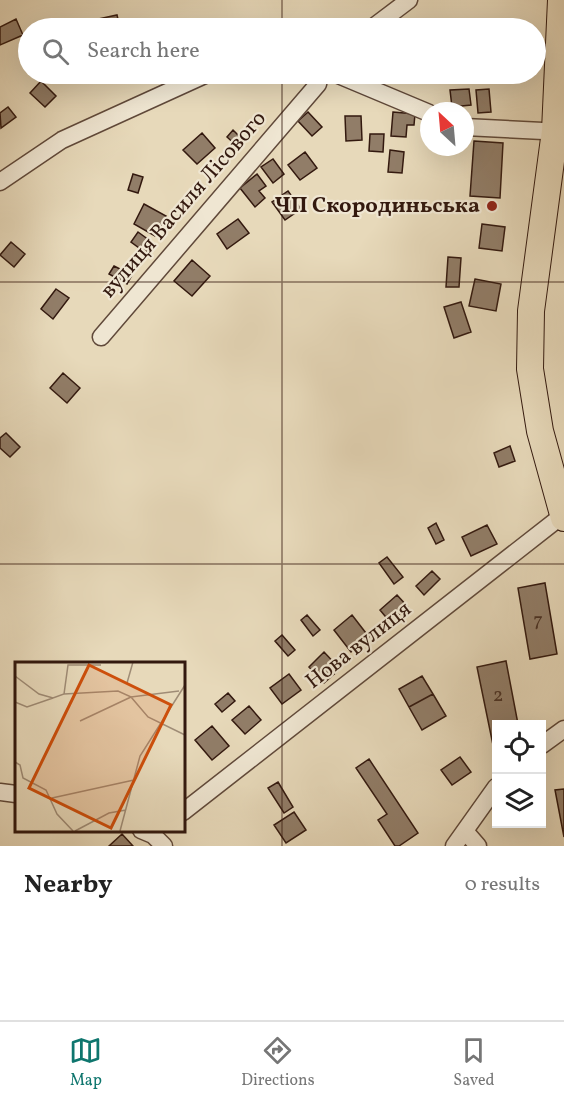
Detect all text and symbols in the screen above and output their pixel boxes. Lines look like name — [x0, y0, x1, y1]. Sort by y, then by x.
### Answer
search box — [18, 18, 546, 84]
icon: search — [39, 35, 72, 68]
text: Search here — [87, 36, 200, 67]
north arrow — [420, 102, 474, 156]
street label: вулиця Василя Лісового — [94, 105, 274, 305]
place label: ЧП Скородиньська — [274, 191, 480, 222]
marker: ЧП Скородиньська — [485, 199, 499, 213]
street label: Нова вулиця — [299, 595, 419, 697]
house number: 7 — [533, 607, 543, 635]
inset map — [15, 662, 184, 831]
house number: 2 — [493, 682, 503, 710]
map controls — [492, 720, 546, 828]
button: locate — [492, 720, 546, 774]
button: layers — [492, 774, 546, 828]
text: Nearby — [24, 867, 113, 903]
text: 0 results — [465, 871, 540, 899]
tab: Map — [69, 1034, 102, 1092]
tab: Directions — [241, 1034, 315, 1092]
tab: Saved — [453, 1034, 495, 1092]

